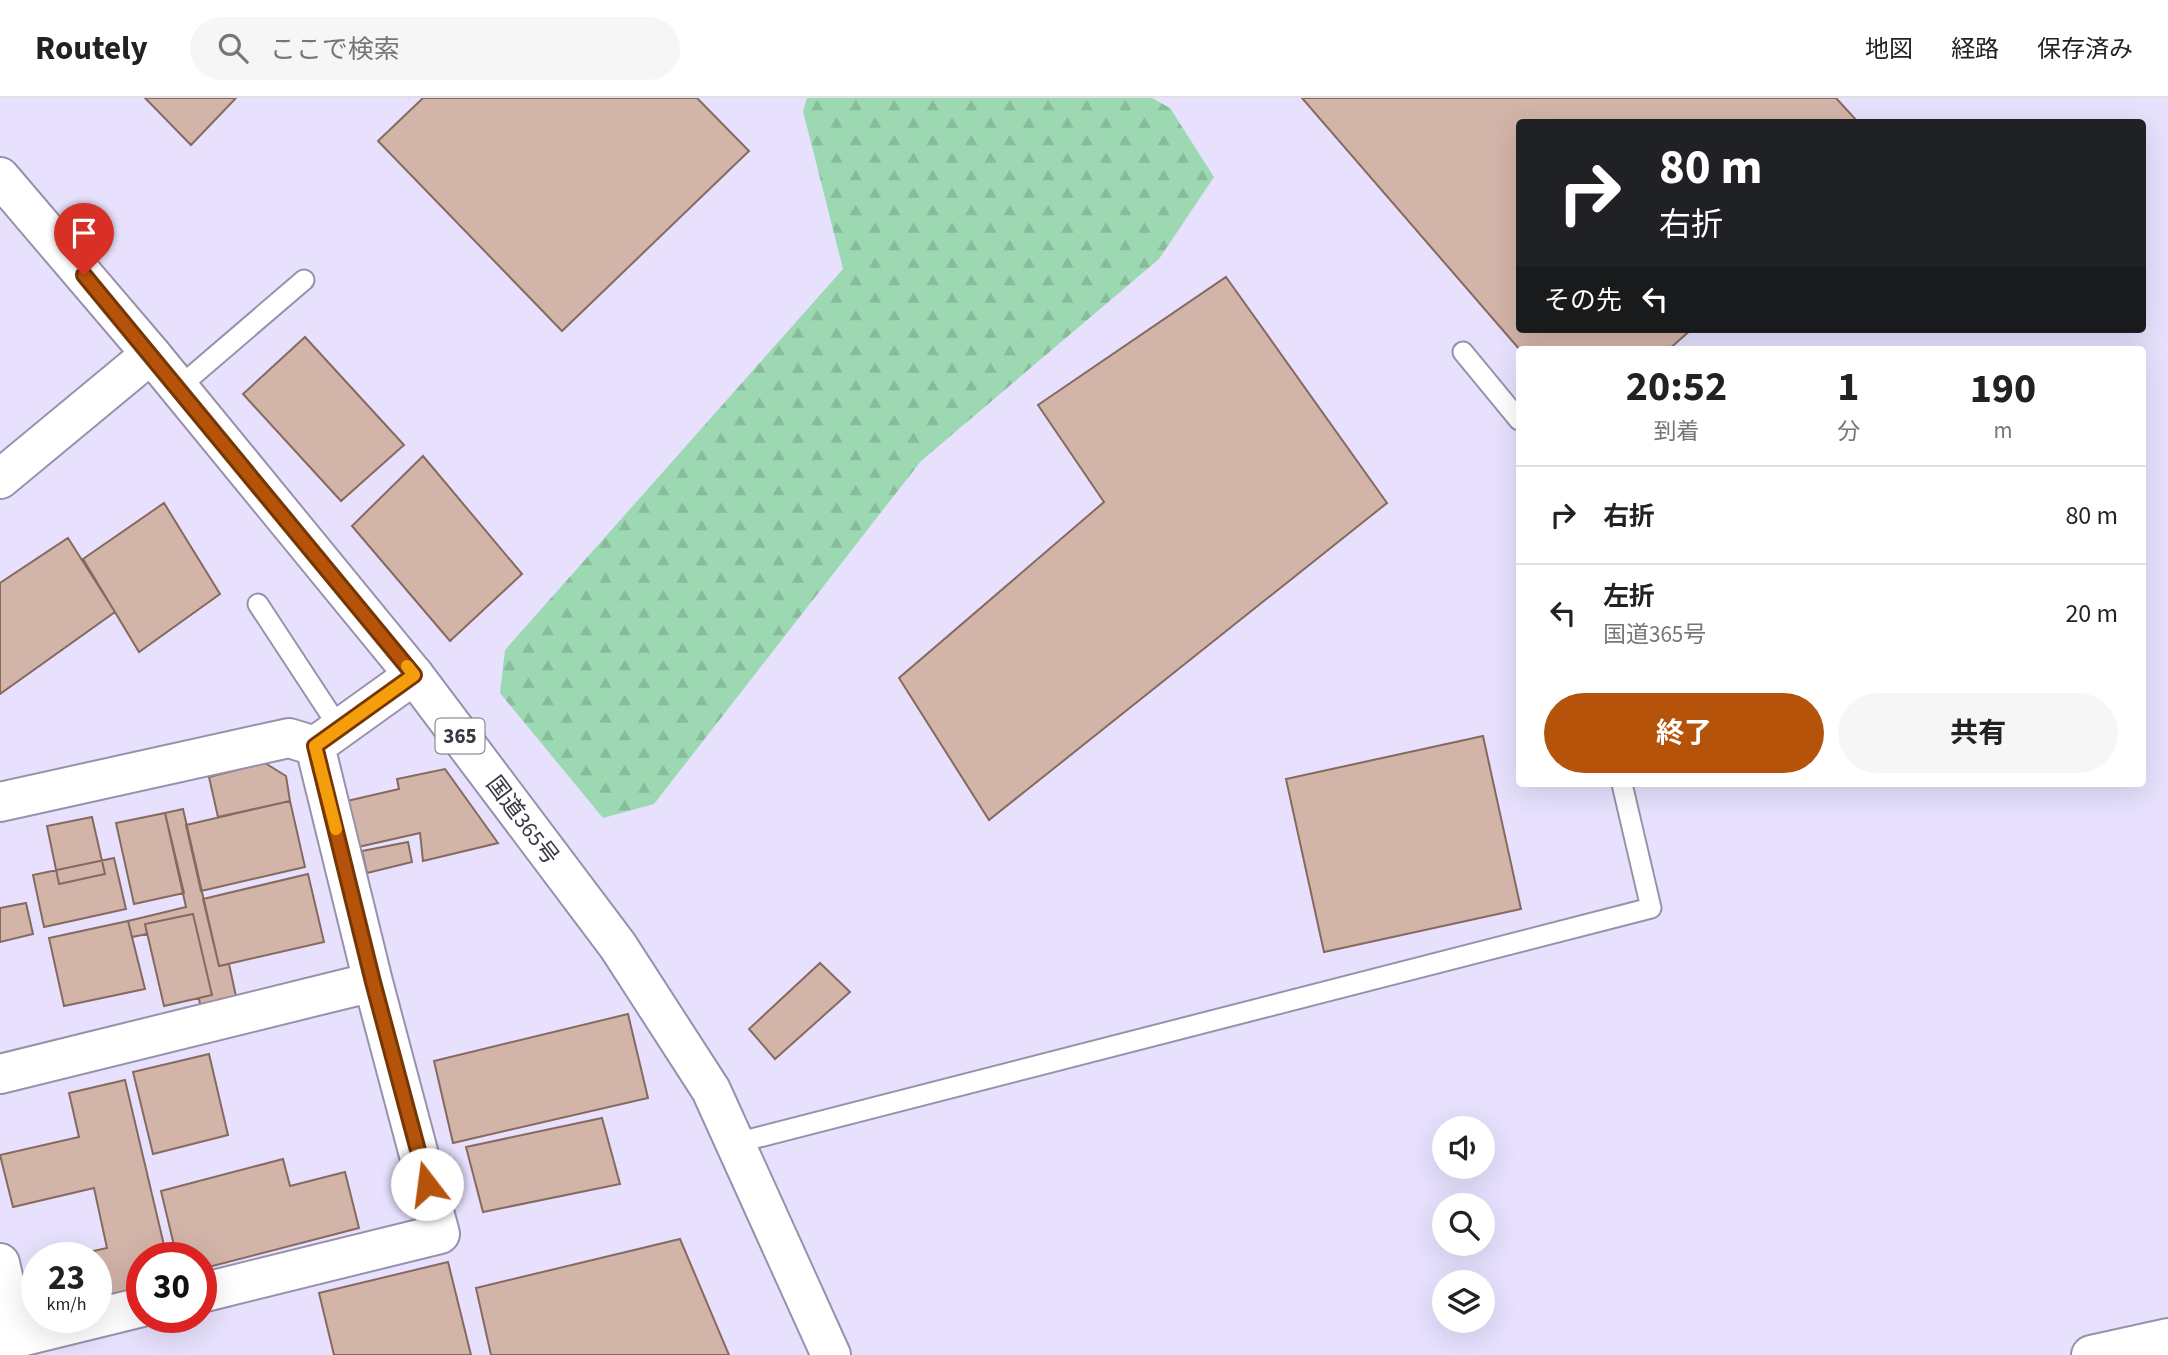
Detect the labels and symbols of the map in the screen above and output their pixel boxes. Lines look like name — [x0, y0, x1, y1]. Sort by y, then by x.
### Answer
pin — [54, 203, 114, 275]
road number: 365 — [435, 718, 484, 754]
street label: 国道365号 — [478, 769, 567, 871]
position arrow — [390, 1147, 464, 1221]
speed limit sign: 30 — [126, 1242, 217, 1333]

